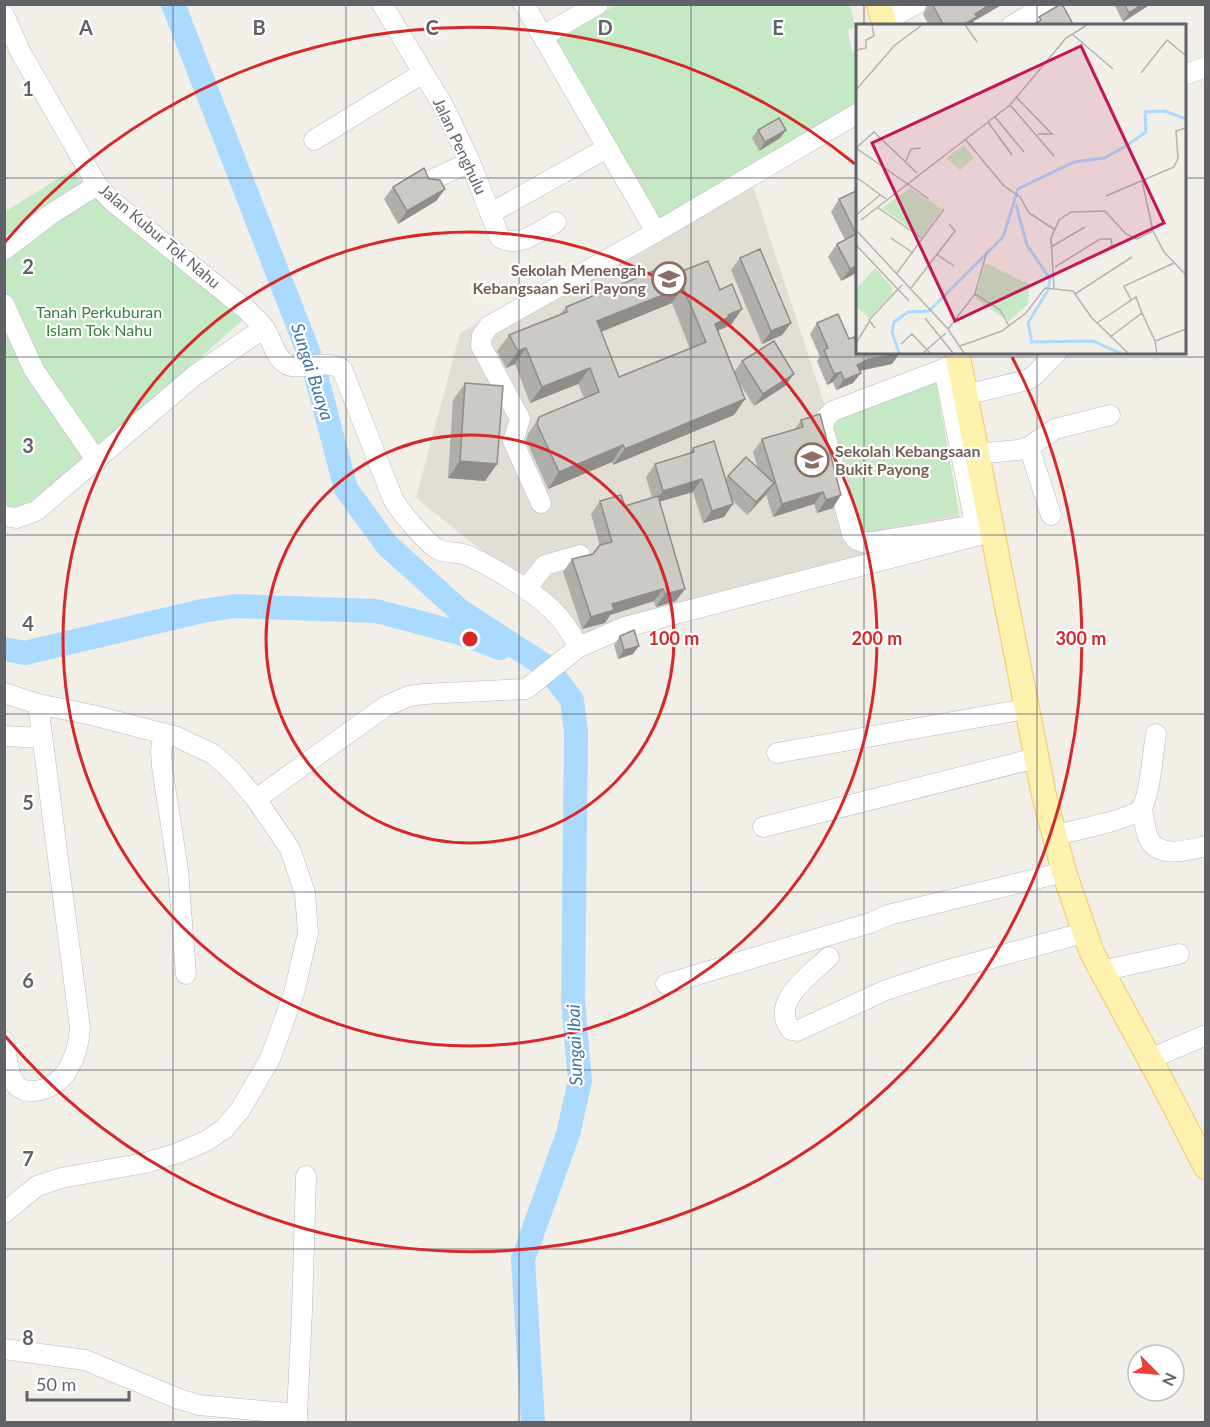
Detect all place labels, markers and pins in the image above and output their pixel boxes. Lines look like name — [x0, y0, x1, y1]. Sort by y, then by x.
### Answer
place label: Sekolah Menengah Kebangsaan Seri Payong — [473, 260, 647, 297]
school or university icon: Sekolah Menengah Kebangsaan Seri Payong — [651, 261, 687, 297]
place label: Sekolah Kebangsaan Bukit Payong — [835, 441, 981, 478]
school or university icon: Sekolah Kebangsaan Bukit Payong — [794, 442, 830, 478]
centre of rings — [460, 629, 480, 649]

